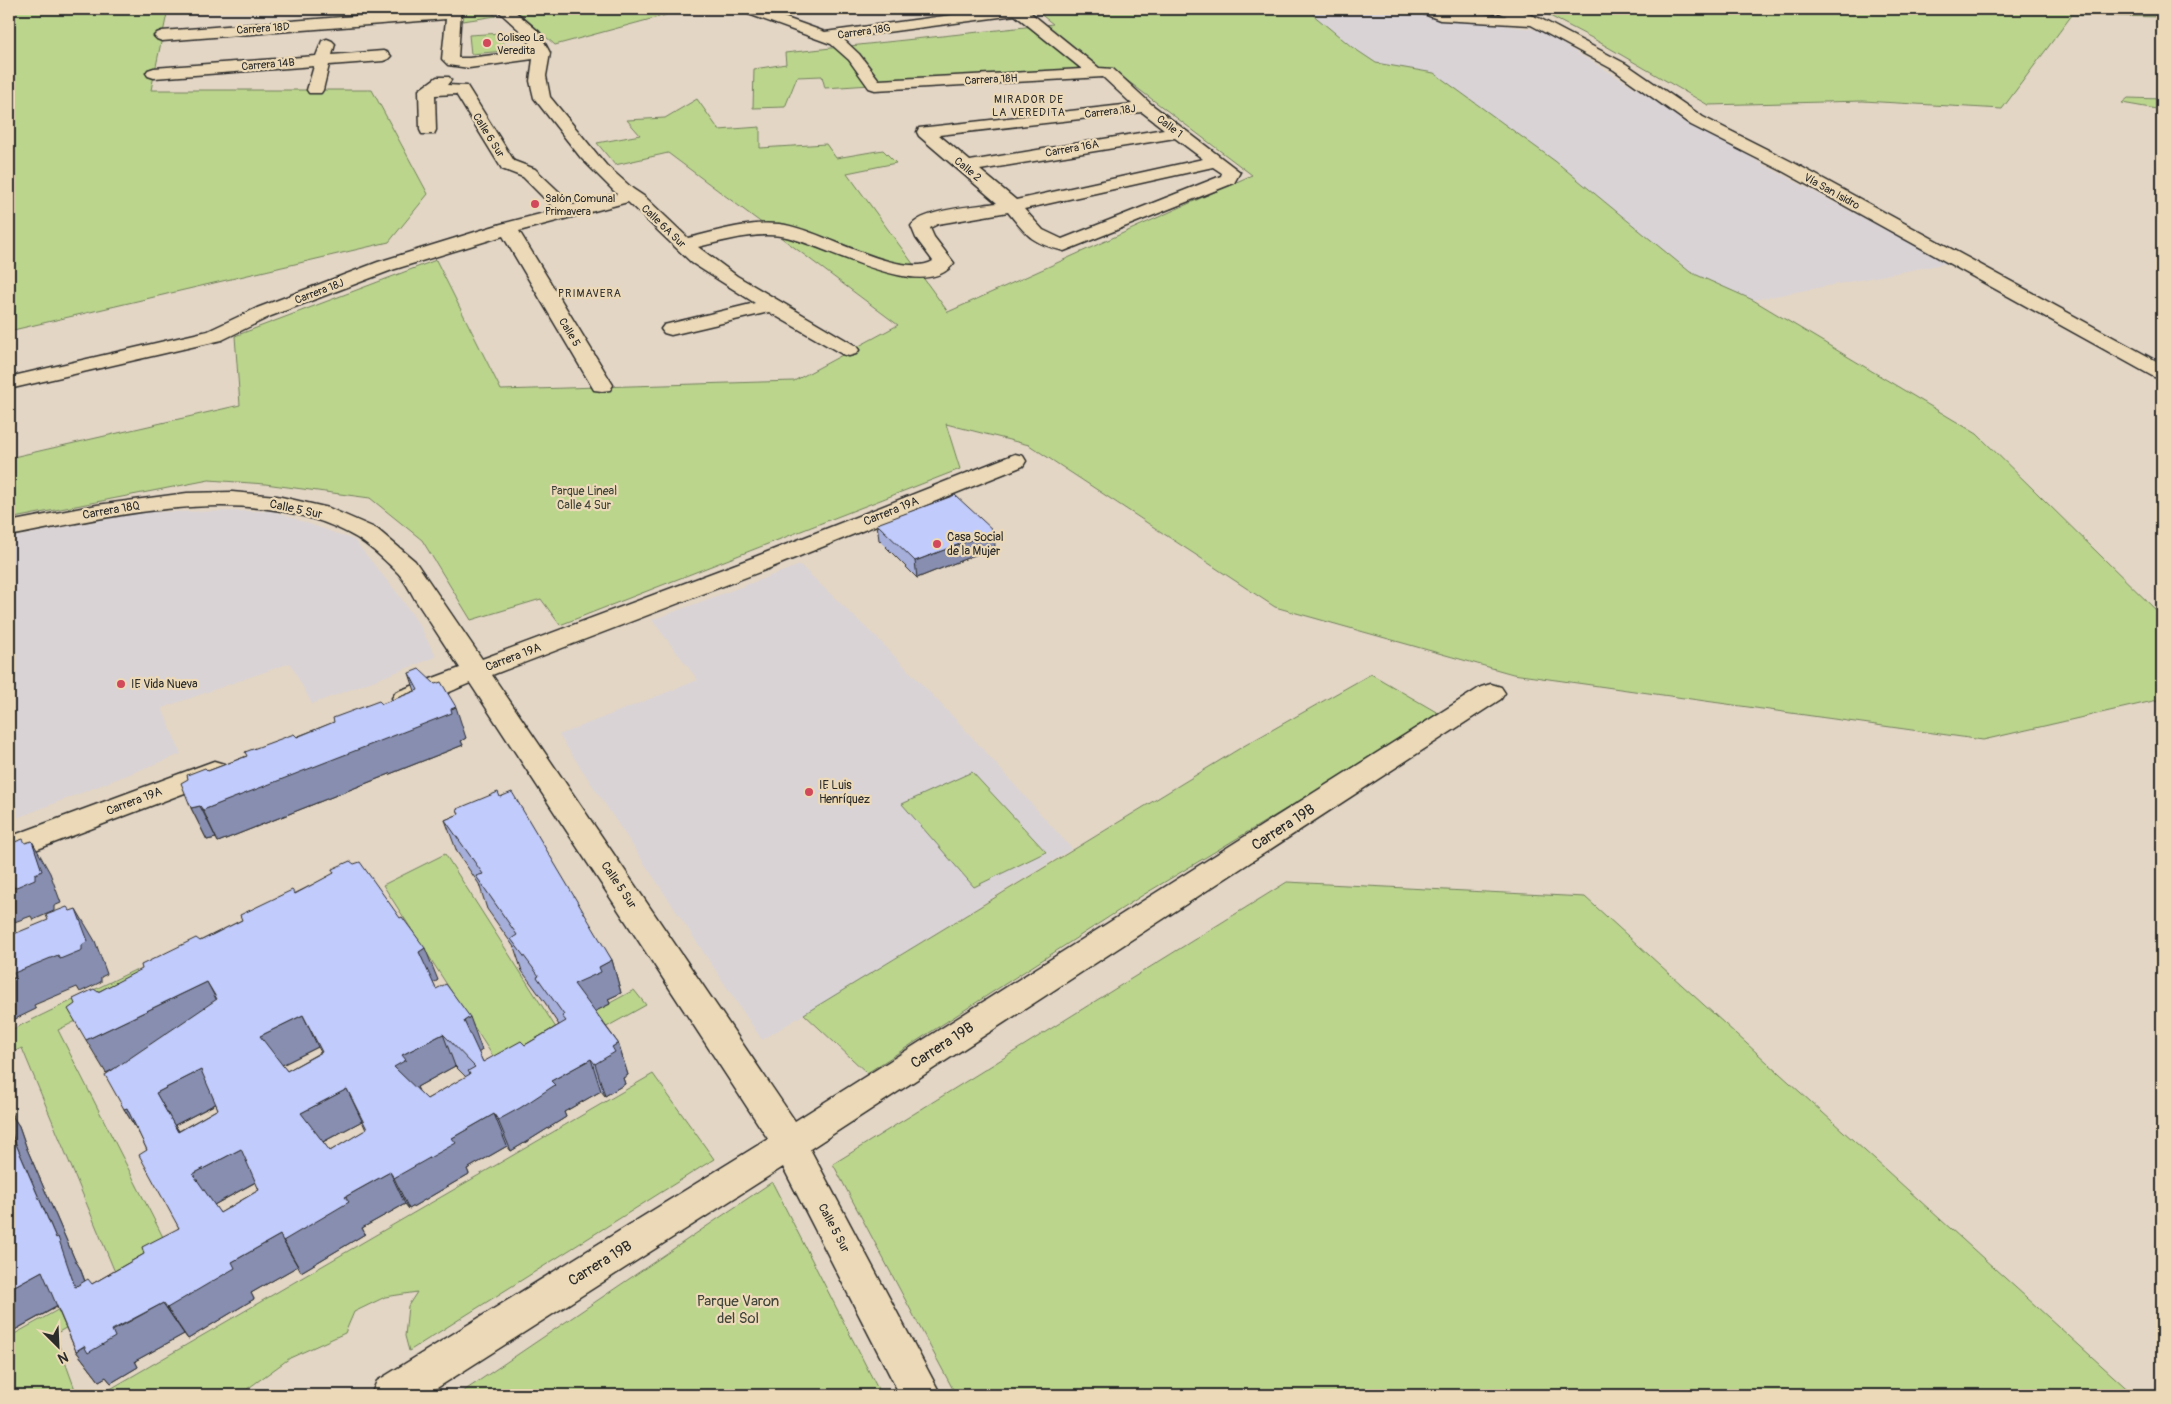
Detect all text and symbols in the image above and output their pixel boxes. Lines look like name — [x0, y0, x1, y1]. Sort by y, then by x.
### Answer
street label: Carrera 18D — [236, 20, 290, 37]
street label: Carrera 18G — [837, 21, 891, 42]
place label: Coliseo La Veredita — [497, 31, 544, 57]
marker: Coliseo La Veredita — [481, 37, 493, 49]
street label: Carrera 14B — [241, 56, 295, 73]
street label: Carrera 18H — [964, 72, 1018, 87]
district label: MIRADOR DE LA VEREDITA — [992, 93, 1066, 119]
street label: Carrera 18J — [1084, 102, 1136, 121]
street label: Calle 6 Sur — [470, 111, 507, 160]
street label: Calle 1 — [1154, 112, 1185, 140]
street label: Carrera 16A — [1044, 137, 1100, 160]
street label: Calle 2 — [952, 154, 984, 184]
street label: Vía San Isidro — [1802, 171, 1862, 212]
place label: Salón Comunal Primavera — [545, 192, 615, 218]
marker: Salón Comunal Primavera — [529, 198, 541, 210]
street label: Calle 6A Sur — [639, 202, 689, 251]
street label: Carrera 18J — [293, 276, 346, 307]
district label: PRIMAVERA — [558, 287, 622, 300]
street label: Calle 5 — [556, 316, 583, 349]
park label: Parque Lineal Calle 4 Sur — [551, 484, 617, 513]
street label: Carrera 19A — [861, 494, 921, 529]
street label: Calle 5 Sur — [268, 497, 324, 523]
street label: Carrera 18Q — [81, 498, 141, 523]
place label: Casa Social de la Mujer — [947, 530, 1004, 559]
marker: Casa Social de la Mujer — [931, 538, 943, 550]
street label: Carrera 19A — [483, 640, 543, 675]
place label: IE Vida Nueva — [131, 677, 198, 692]
marker: IE Vida Nueva — [115, 678, 127, 690]
place label: IE Luis Henríquez — [819, 778, 870, 807]
street label: Carrera 19A — [104, 784, 164, 819]
marker: IE Luis Henríquez — [803, 786, 815, 798]
street label: Carrera 19B — [1248, 800, 1319, 855]
street label: Calle 5 Sur — [597, 859, 640, 912]
street label: Carrera 19B — [907, 1018, 978, 1073]
street label: Calle 5 Sur — [814, 1201, 853, 1256]
street label: Carrera 19B — [565, 1236, 636, 1290]
park label: Parque Varon del Sol — [697, 1292, 779, 1328]
north arrow — [32, 1322, 82, 1372]
text: N — [55, 1348, 71, 1367]

